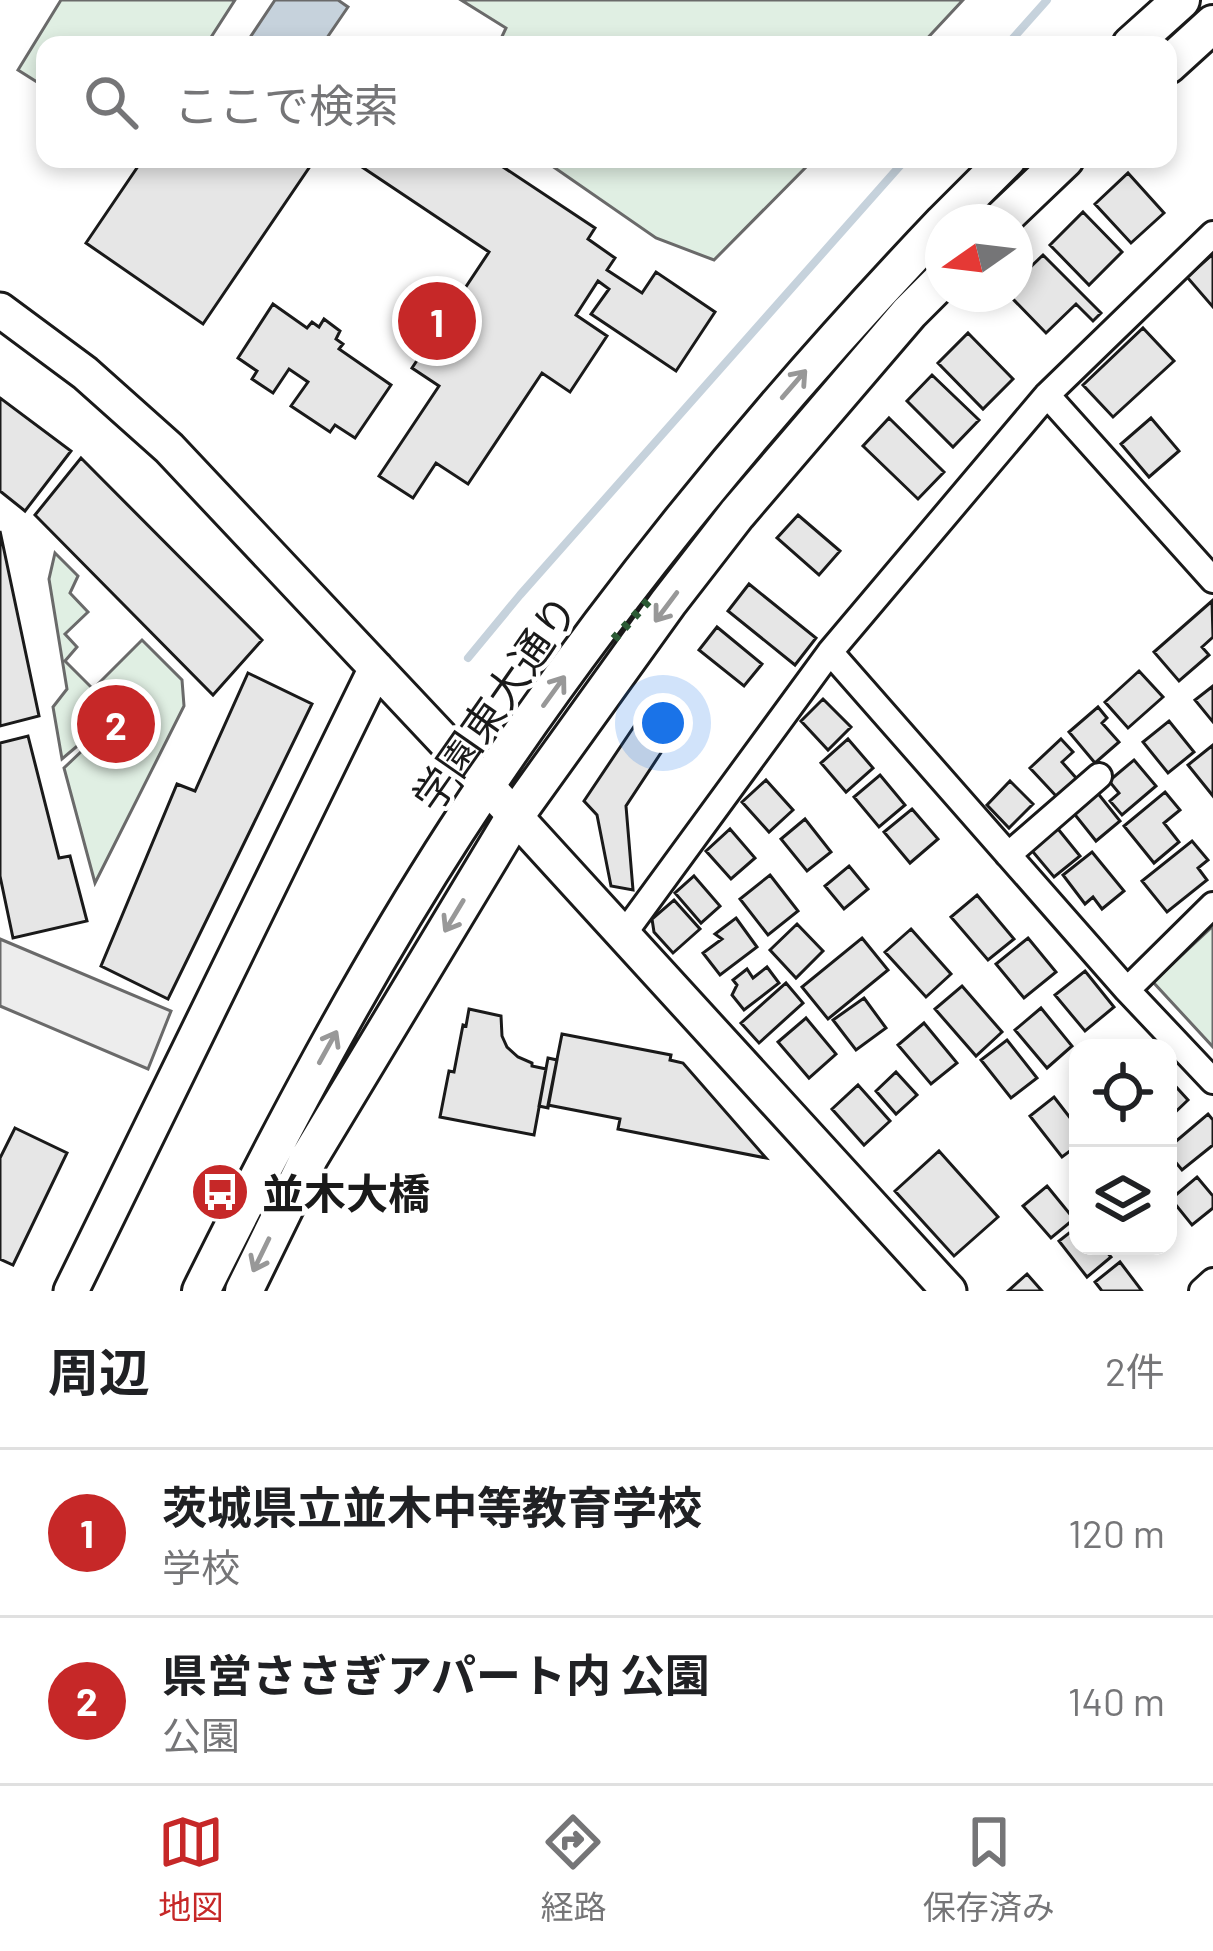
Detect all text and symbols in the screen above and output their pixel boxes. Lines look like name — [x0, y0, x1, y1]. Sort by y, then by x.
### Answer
search box — [36, 36, 1177, 168]
icon: search — [78, 69, 144, 135]
text: ここで検索 — [174, 77, 399, 131]
north arrow — [925, 204, 1033, 312]
pin: 1 — [398, 276, 476, 366]
one-way arrow — [780, 369, 808, 400]
street label: 学園東大通り — [401, 584, 587, 820]
one-way arrow — [654, 590, 680, 623]
one-way arrow — [541, 675, 567, 708]
pin: 2 — [77, 679, 155, 769]
your location — [633, 693, 693, 753]
one-way arrow — [442, 898, 466, 932]
one-way arrow — [317, 1030, 340, 1065]
map controls — [1069, 1039, 1177, 1255]
button: locate — [1069, 1039, 1177, 1147]
button: layers — [1069, 1147, 1177, 1255]
bus stop icon: 並木大橋 — [189, 1161, 251, 1223]
place label: 並木大橋 — [262, 1167, 430, 1217]
one-way arrow — [249, 1237, 272, 1272]
text: 周辺 — [48, 1340, 150, 1401]
text: 2件 — [1105, 1347, 1165, 1394]
text: 茨城県立並木中等教育学校 — [162, 1479, 702, 1533]
text: 1 — [80, 1509, 94, 1556]
text: 120 m — [1068, 1509, 1165, 1556]
text: 学校 — [162, 1543, 240, 1590]
text: 県営ささぎアパート内 公園 — [162, 1647, 710, 1701]
text: 2 — [76, 1677, 98, 1724]
text: 140 m — [1068, 1677, 1165, 1724]
text: 公園 — [162, 1711, 240, 1758]
tab: 地図 — [158, 1809, 224, 1929]
tab: 経路 — [540, 1809, 606, 1929]
tab: 保存済み — [923, 1809, 1055, 1929]

